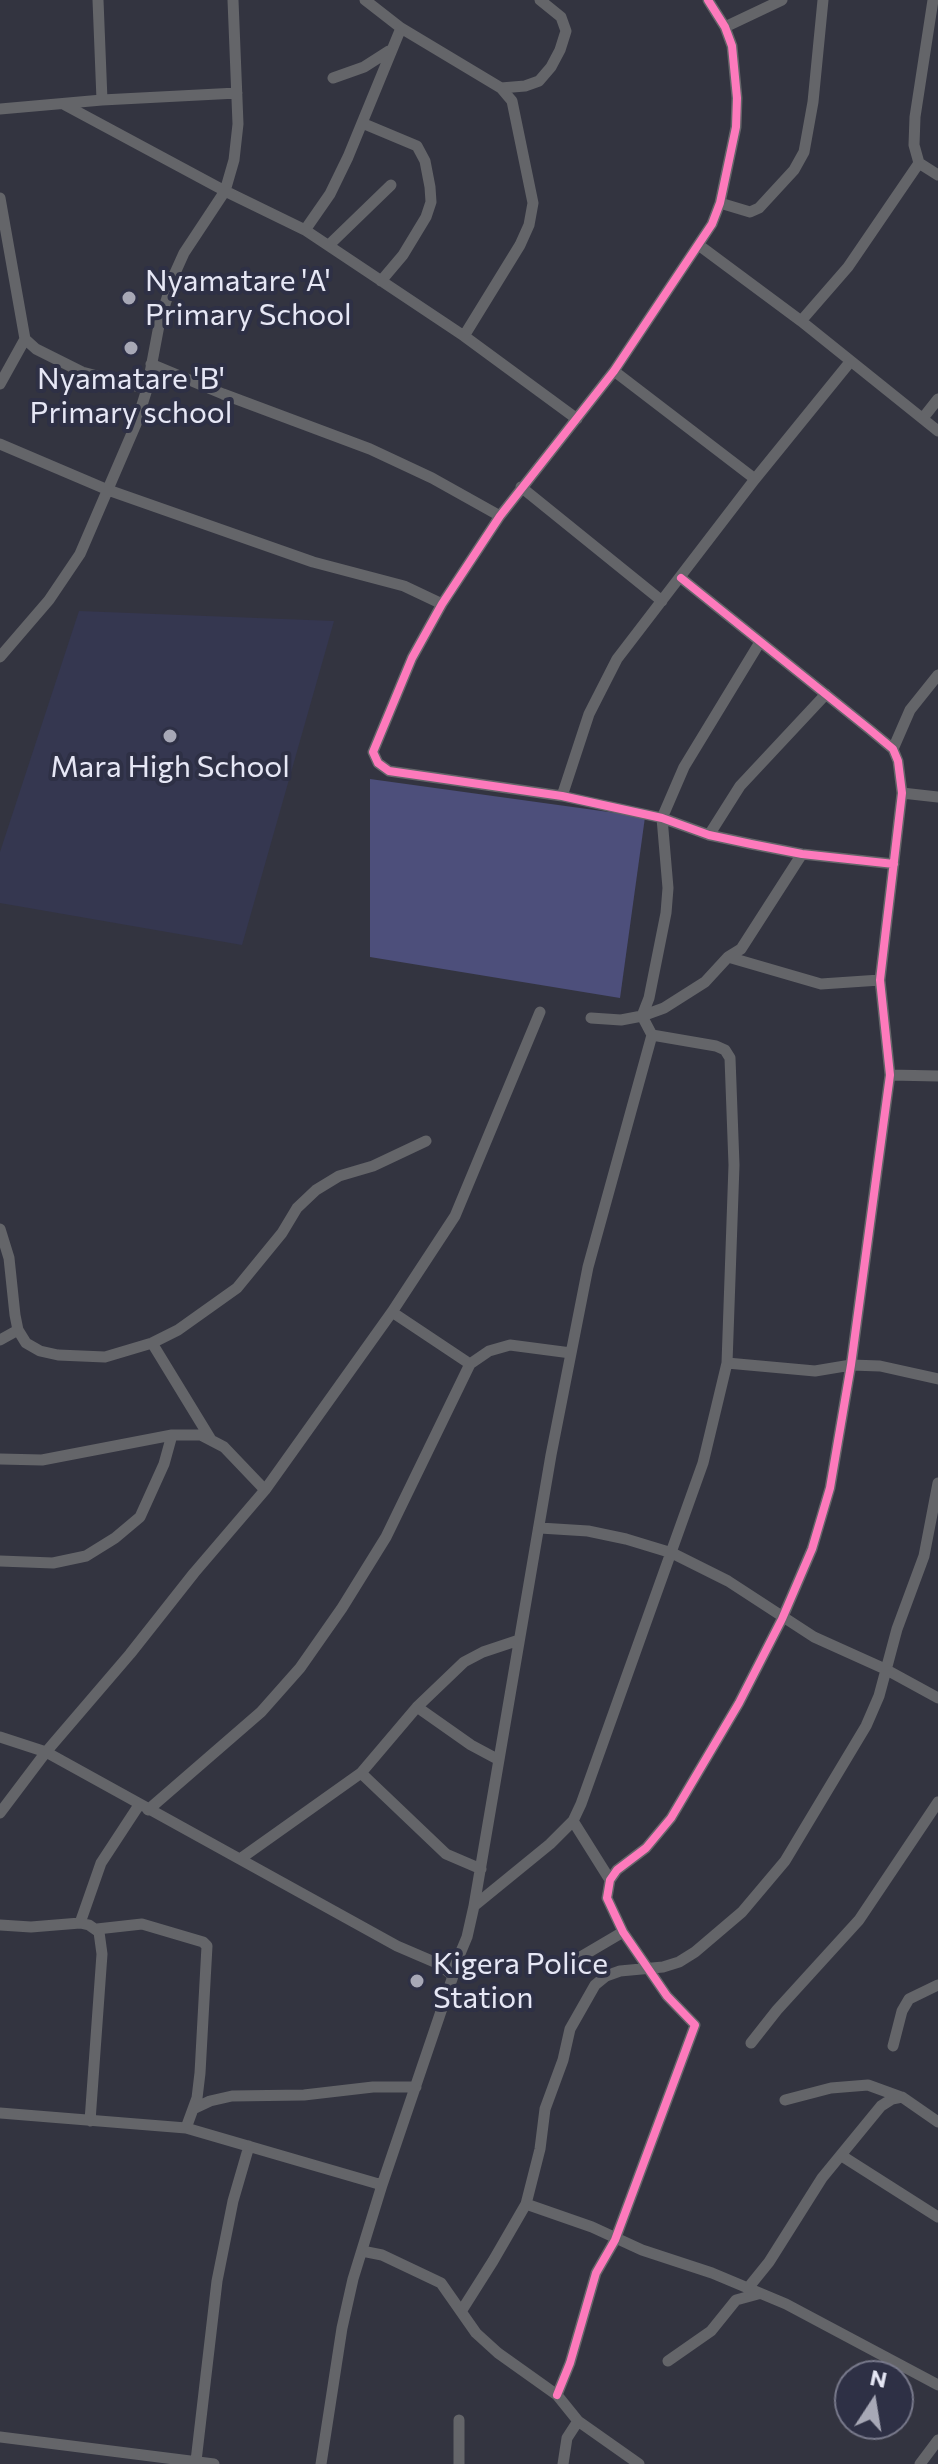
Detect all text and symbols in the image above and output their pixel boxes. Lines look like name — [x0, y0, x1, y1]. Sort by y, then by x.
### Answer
place label: Nyamatare 'A' Primary School — [145, 263, 352, 334]
marker: Nyamatare 'A' Primary School — [120, 289, 138, 307]
marker: Nyamatare 'B' Primary school — [122, 339, 140, 357]
place label: Nyamatare 'B' Primary school — [30, 361, 232, 432]
marker: Mara High School — [161, 727, 179, 745]
place label: Mara High School — [50, 749, 290, 785]
place label: Kigera Police Station — [433, 1946, 608, 2016]
marker: Kigera Police Station — [408, 1972, 426, 1990]
north arrow — [834, 2360, 914, 2440]
text: N — [868, 2363, 890, 2393]

